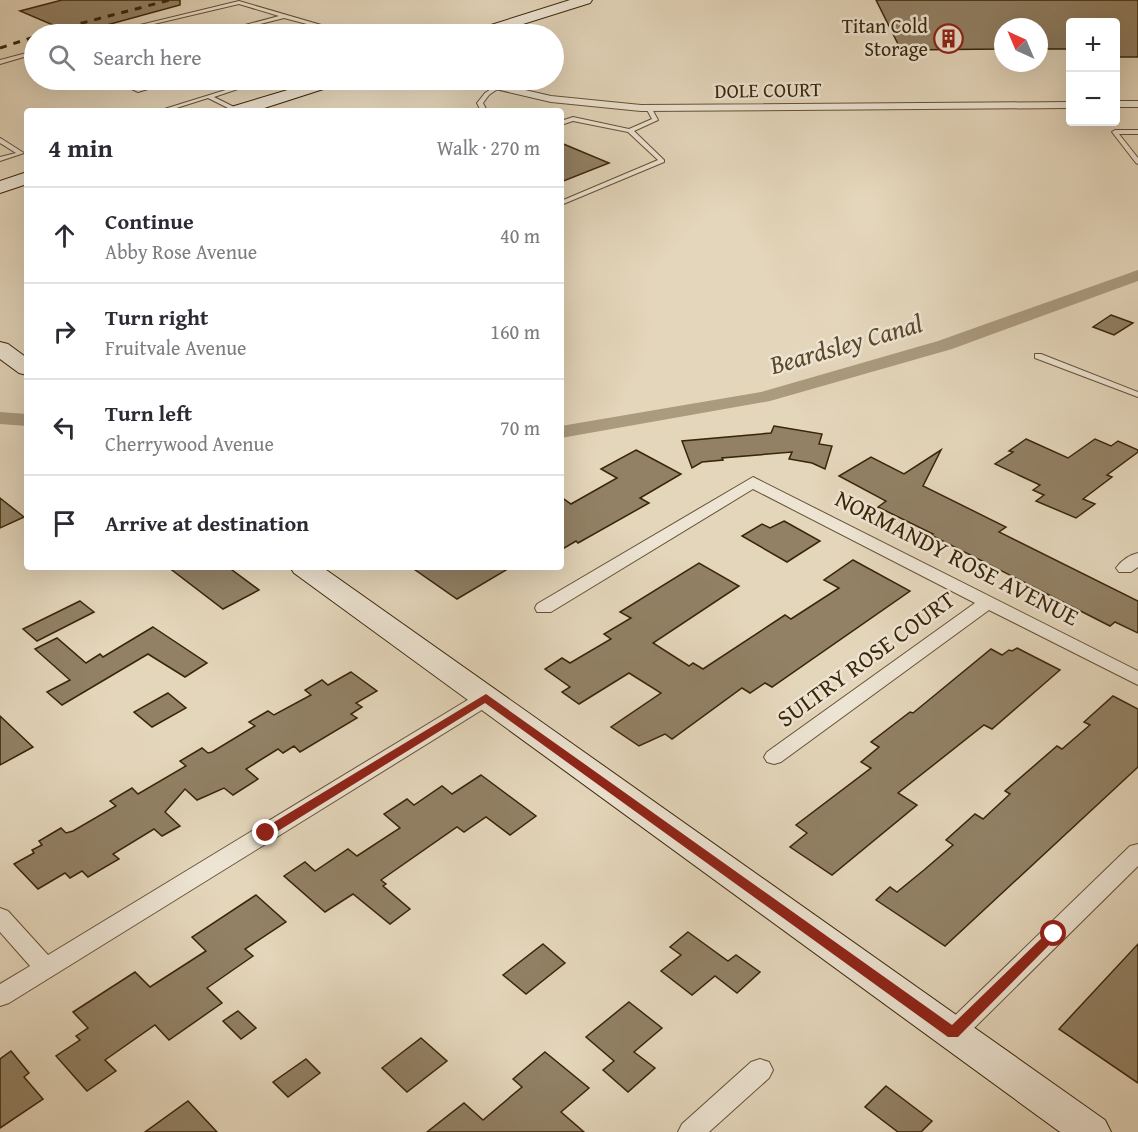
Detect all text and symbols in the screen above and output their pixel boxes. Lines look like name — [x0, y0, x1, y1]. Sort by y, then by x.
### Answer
place label: Titan Cold Storage — [842, 11, 928, 63]
north arrow — [994, 18, 1048, 72]
map controls — [1066, 18, 1120, 126]
button: + — [1066, 18, 1120, 72]
building icon: Titan Cold Storage — [933, 22, 965, 54]
search box — [24, 24, 564, 90]
icon: search — [45, 41, 78, 74]
text: Search here — [93, 41, 202, 73]
button: − — [1066, 72, 1120, 126]
street label: DOLE COURT — [714, 74, 822, 105]
text: 4 min — [48, 128, 113, 167]
text: Walk · 270 m — [437, 133, 540, 162]
text: Continue — [105, 205, 194, 237]
icon: ahead — [48, 219, 81, 252]
text: 40 m — [500, 221, 540, 250]
text: Abby Rose Avenue — [105, 237, 257, 266]
text: Turn right — [105, 301, 208, 333]
water label: Beardsley Canal — [764, 303, 927, 384]
icon: right — [48, 315, 81, 348]
text: 160 m — [490, 317, 540, 346]
text: Fruitvale Avenue — [105, 333, 246, 362]
text: Turn left — [105, 397, 192, 429]
icon: left — [48, 411, 81, 444]
text: 70 m — [500, 413, 540, 442]
text: Cherrywood Avenue — [105, 429, 274, 458]
street label: NORMANDY ROSE AVENUE — [829, 481, 1085, 634]
icon: arrive — [48, 507, 81, 540]
text: Arrive at destination — [105, 507, 309, 539]
street label: SULTRY ROSE COURT — [769, 582, 962, 735]
route end — [252, 819, 278, 845]
route start — [1040, 920, 1066, 946]

